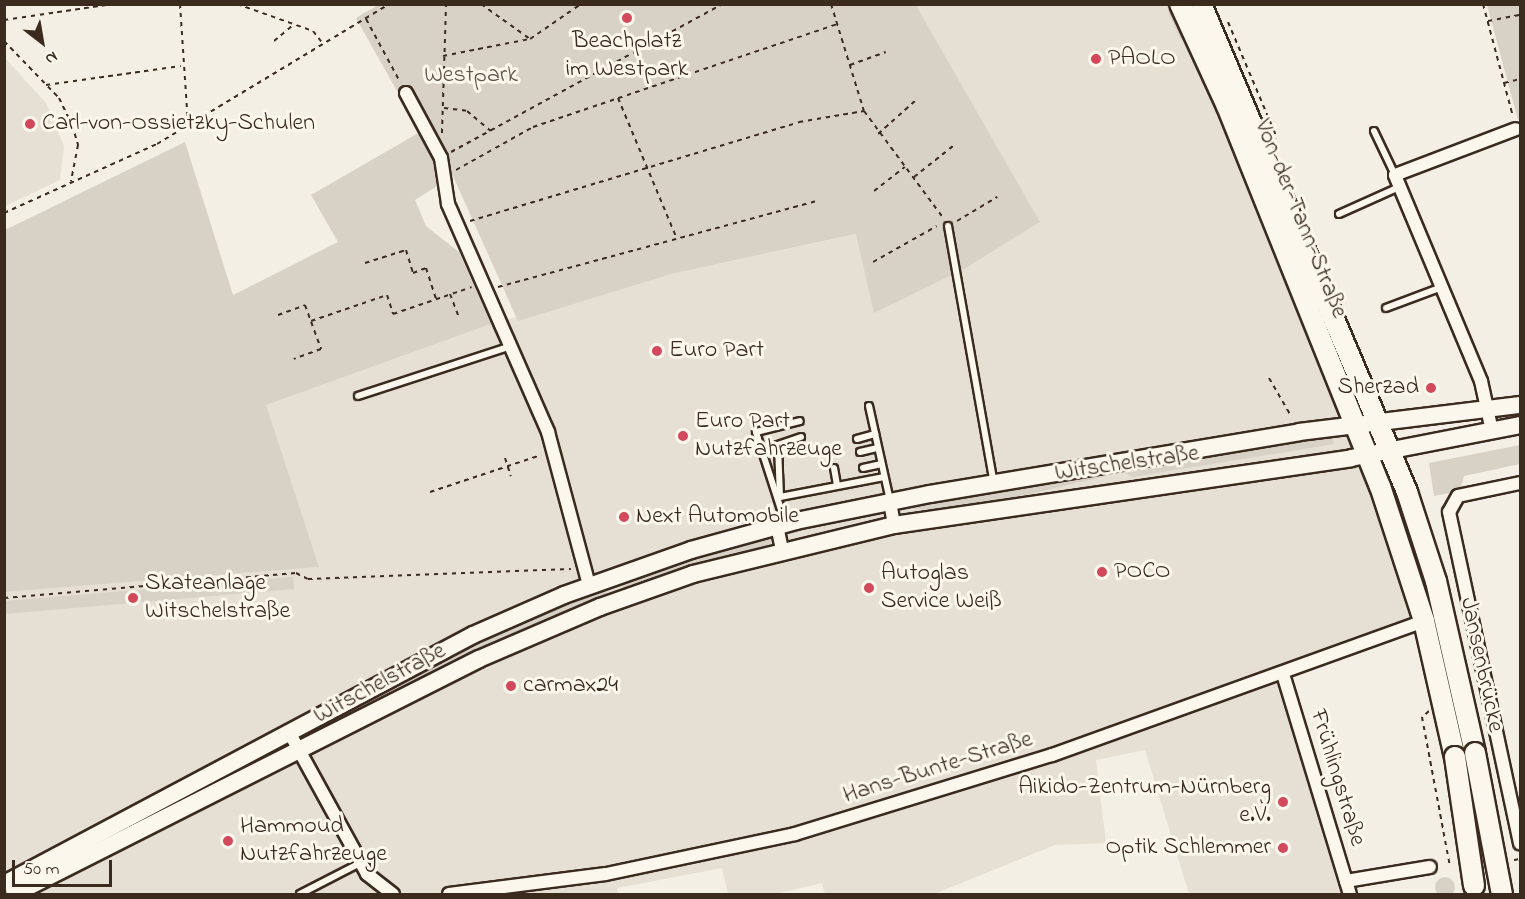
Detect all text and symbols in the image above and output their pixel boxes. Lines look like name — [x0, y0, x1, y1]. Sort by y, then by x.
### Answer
marker: Beachplatz im Westpark — [620, 11, 634, 25]
north arrow — [12, 12, 72, 72]
place label: Beachplatz im Westpark — [566, 28, 688, 84]
text: N — [40, 44, 62, 70]
place label: PAOLO — [1108, 45, 1176, 73]
marker: PAOLO — [1089, 52, 1103, 66]
park label: Westpark — [424, 62, 518, 90]
place label: Carl-von-Ossietzky-Schulen — [42, 110, 315, 138]
street label: Von-der-Tann-Straße — [1247, 115, 1353, 323]
marker: Carl-von-Ossietzky-Schulen — [23, 117, 37, 131]
place label: Euro Part — [669, 337, 764, 365]
marker: Euro Part — [650, 344, 664, 358]
place label: Sherzad — [1337, 374, 1419, 402]
marker: Sherzad — [1424, 381, 1438, 395]
place label: Euro Part Nutzfahrzeuge — [695, 408, 842, 464]
marker: Euro Part Nutzfahrzeuge — [676, 429, 690, 443]
street label: Witschelstraße — [1053, 440, 1201, 488]
place label: Next Automobile — [636, 503, 799, 531]
marker: Next Automobile — [617, 510, 631, 524]
place label: POCO — [1114, 558, 1170, 586]
place label: Autoglas Service Weiß — [881, 560, 1002, 616]
marker: POCO — [1095, 565, 1109, 579]
place label: Skateanlage Witschelstraße — [145, 570, 290, 626]
marker: Autoglas Service Weiß — [862, 581, 876, 595]
marker: Skateanlage Witschelstraße — [126, 591, 140, 605]
street label: Jansenbrücke — [1453, 595, 1509, 735]
street label: Witschelstraße — [309, 637, 451, 731]
place label: carmax24 — [523, 672, 618, 700]
marker: carmax24 — [504, 679, 518, 693]
street label: Frühlingstraße — [1303, 706, 1371, 850]
street label: Hans-Bunte-Straße — [840, 725, 1036, 811]
place label: Aikido-Zentrum-Nürnberg e.V. — [1018, 774, 1271, 830]
marker: Aikido-Zentrum-Nürnberg e.V. — [1276, 795, 1290, 809]
place label: Hammoud Nutzfahrzeuge — [240, 813, 387, 869]
marker: Hammoud Nutzfahrzeuge — [221, 834, 235, 848]
place label: Optik Schlemmer — [1106, 834, 1271, 862]
marker: Optik Schlemmer — [1276, 841, 1290, 855]
scale bar — [15, 848, 116, 886]
text: 50 m — [23, 857, 60, 883]

